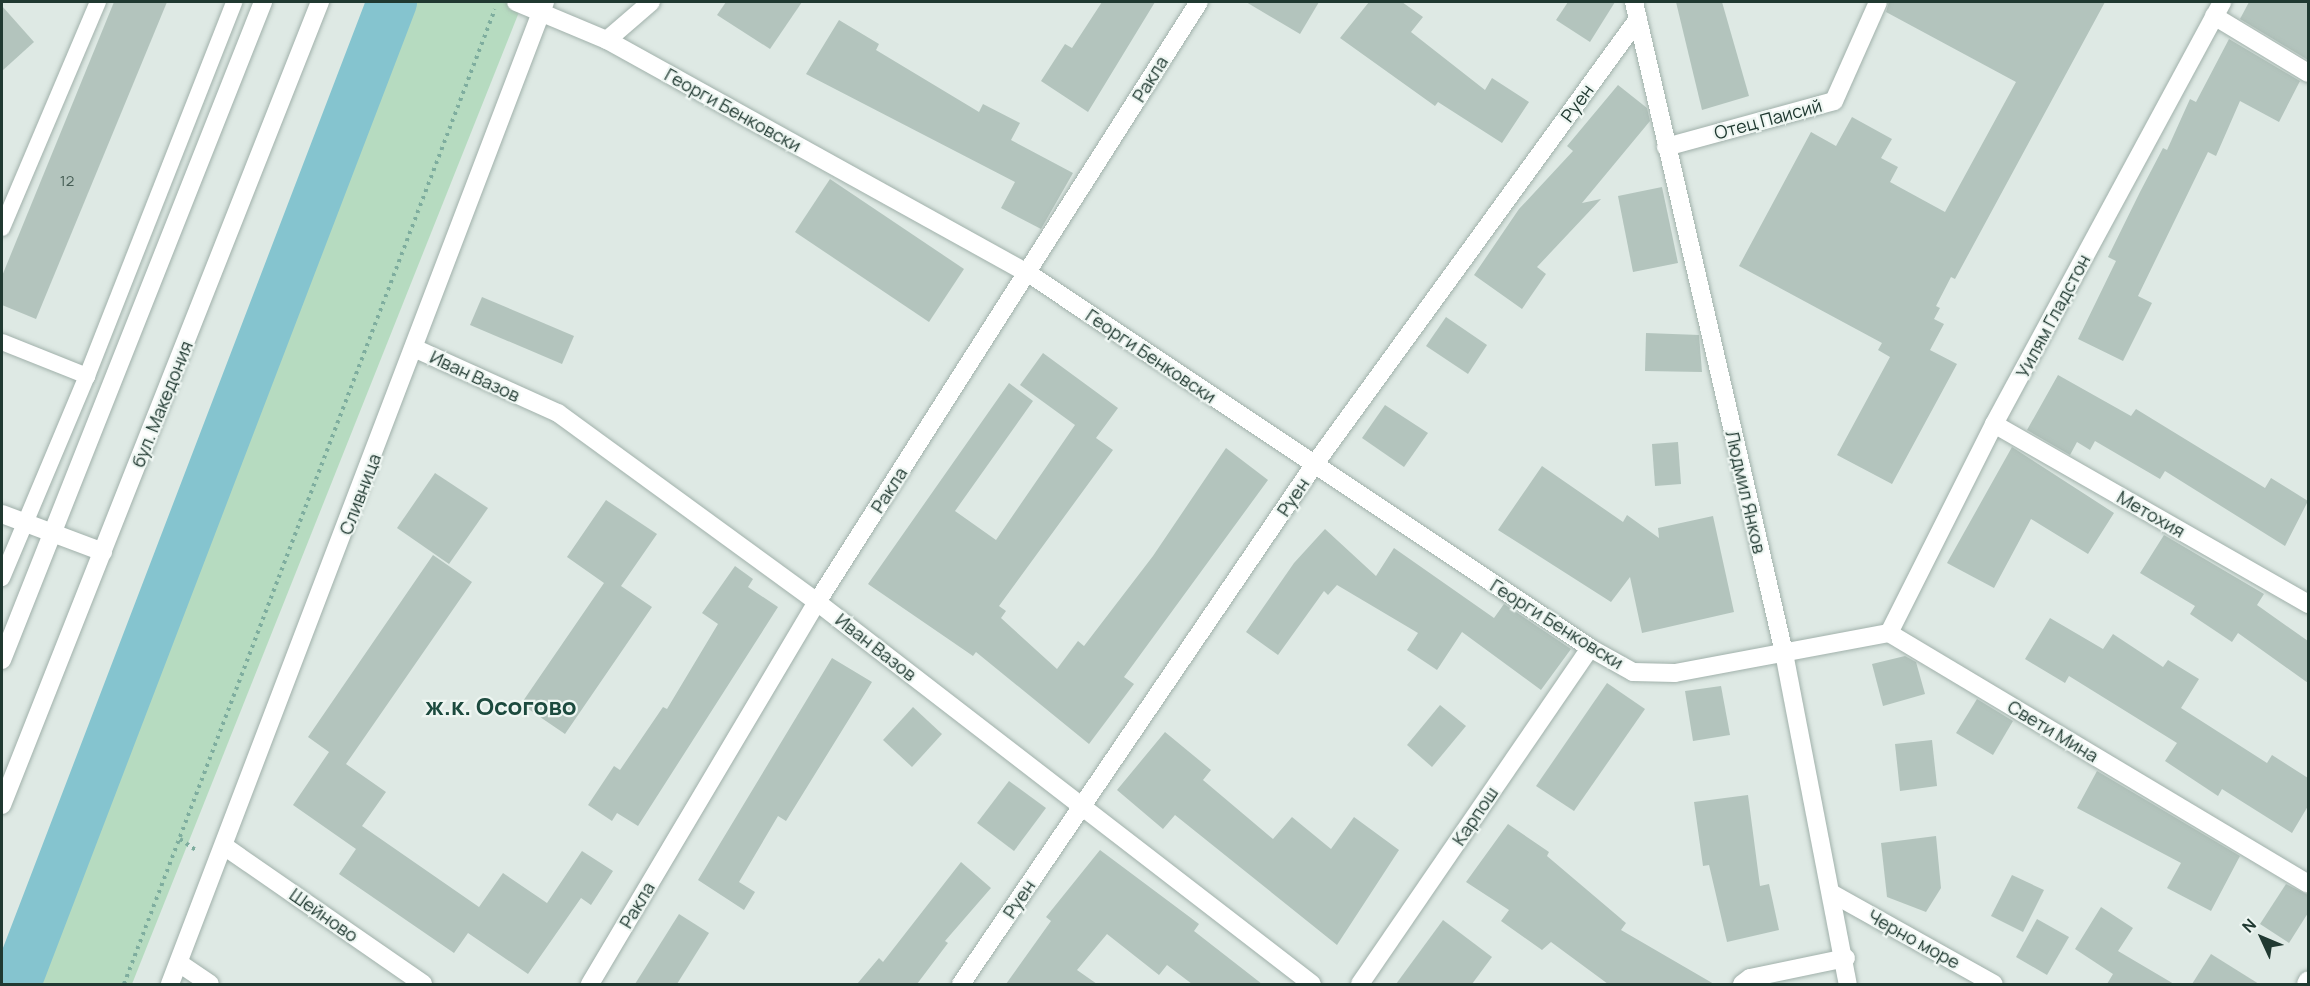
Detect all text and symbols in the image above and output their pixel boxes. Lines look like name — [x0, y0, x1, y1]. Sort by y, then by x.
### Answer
street label: Ракла — [1128, 52, 1172, 106]
street label: Георги Бенковски — [661, 64, 805, 156]
street label: Руен — [1556, 80, 1598, 126]
street label: Отец Паисий — [1712, 94, 1824, 144]
house number: 12 — [60, 172, 74, 190]
street label: Уилям Гладстон — [2011, 251, 2095, 381]
street label: Георги Бенковски — [1082, 304, 1220, 408]
street label: бул. Македония — [127, 338, 197, 470]
street label: Иван Вазов — [427, 346, 523, 406]
street label: Людмил Янков — [1721, 429, 1771, 555]
street label: Сливница — [335, 450, 385, 538]
street label: Ракла — [866, 463, 912, 517]
street label: Руен — [1272, 474, 1314, 520]
street label: Метохия — [2113, 486, 2189, 542]
street label: Георги Бенковски — [1487, 574, 1627, 674]
street label: Иван Вазов — [831, 609, 921, 685]
district label: ж.к. Осогово — [425, 692, 577, 720]
street label: Свети Мина — [2004, 696, 2102, 766]
street label: Карпош — [1448, 783, 1502, 849]
street label: Руен — [998, 876, 1040, 922]
street label: Ракла — [615, 878, 659, 932]
street label: Шейново — [286, 884, 362, 946]
street label: Черно море — [1864, 905, 1964, 973]
north arrow — [2232, 908, 2292, 968]
text: N — [2237, 914, 2261, 937]

